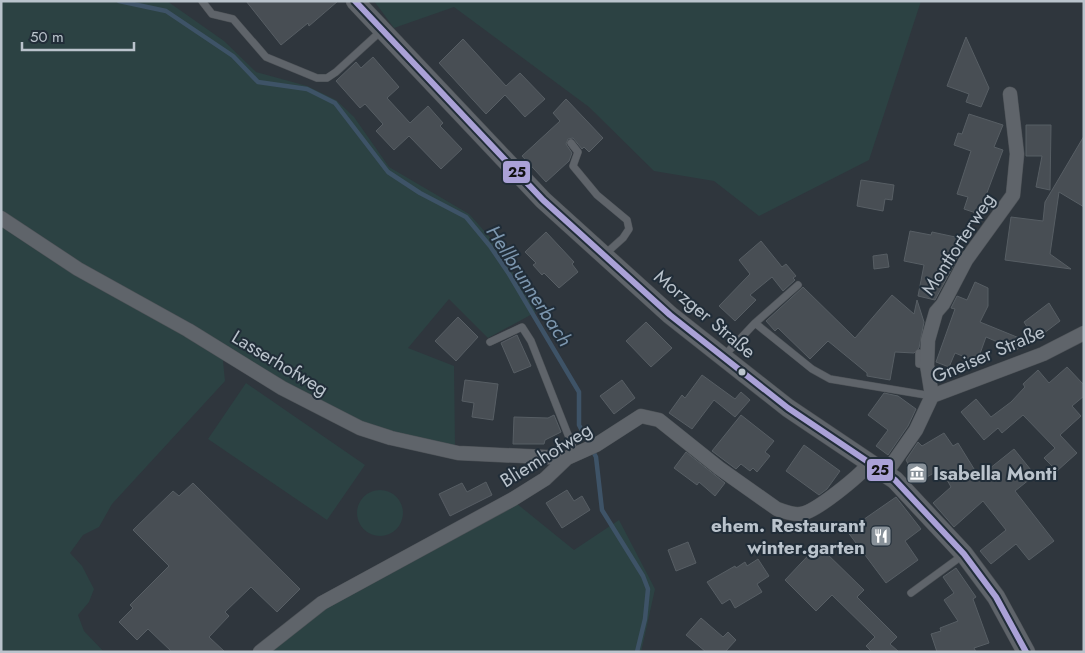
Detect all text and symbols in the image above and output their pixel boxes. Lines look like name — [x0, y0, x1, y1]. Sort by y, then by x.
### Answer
scale bar — [22, 20, 135, 52]
text: 50 m — [30, 26, 64, 48]
line badge: 25 — [502, 160, 531, 184]
text: 25 — [508, 162, 526, 182]
street label: Montforterweg — [915, 187, 1001, 301]
water label: Hellbrunnerbach — [479, 220, 579, 352]
street label: Morzger Straße — [648, 263, 762, 365]
street label: Gneiser Straße — [927, 318, 1049, 390]
street label: Lasserhofweg — [227, 324, 333, 402]
unlabelled marker — [737, 367, 747, 377]
street label: Bliemhofweg — [495, 416, 597, 494]
line badge: 25 — [866, 458, 894, 482]
text: 25 — [871, 460, 889, 480]
place label: Isabella Monti — [933, 460, 1057, 487]
museum icon: Isabella Monti — [905, 461, 929, 485]
place label: ehem. Restaurant winter.garten — [711, 512, 865, 561]
restaurant icon: ehem. Restaurant winter.garten — [869, 524, 893, 548]

